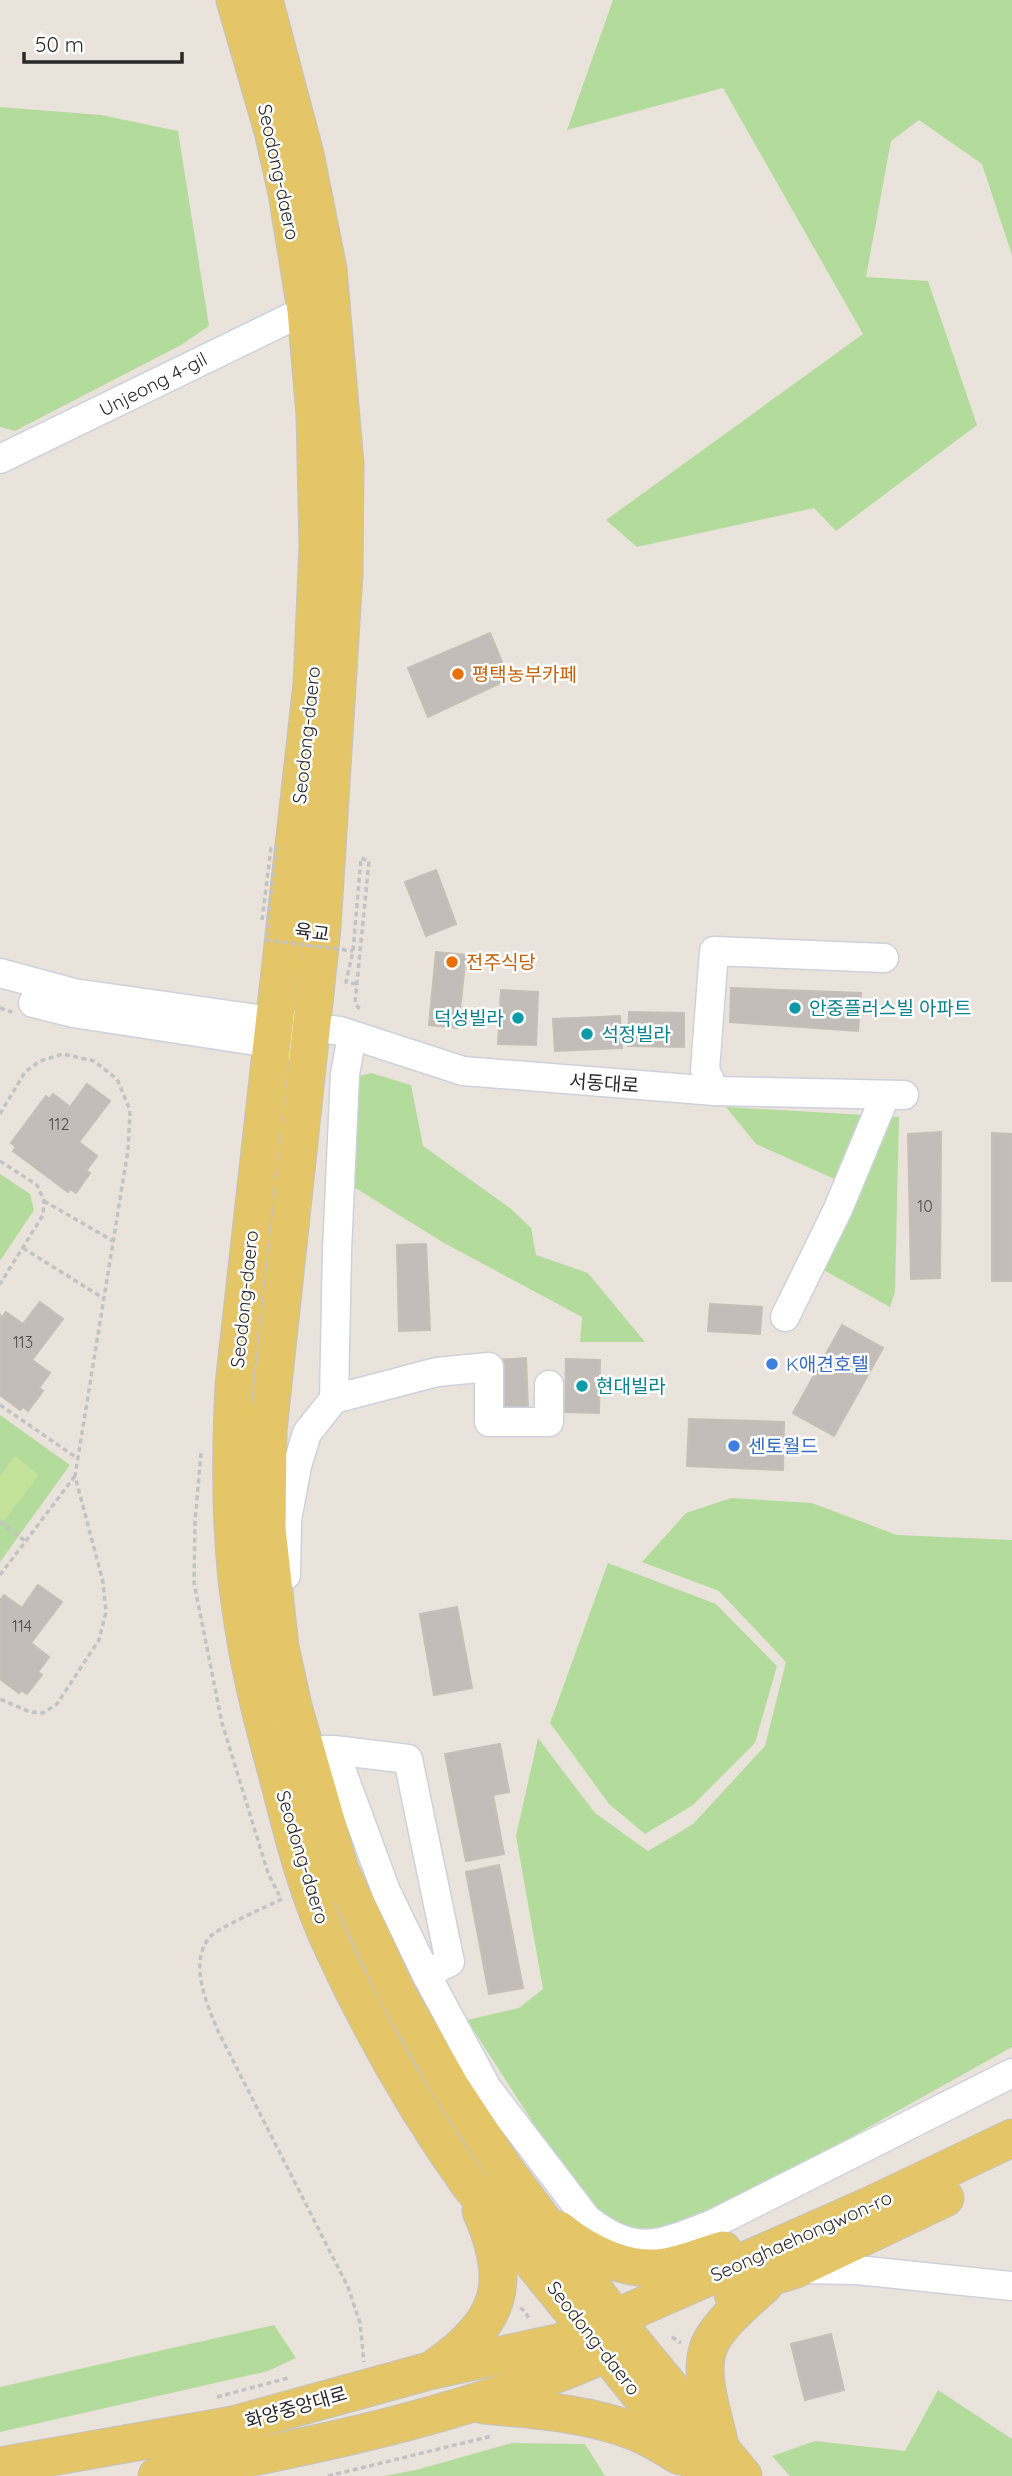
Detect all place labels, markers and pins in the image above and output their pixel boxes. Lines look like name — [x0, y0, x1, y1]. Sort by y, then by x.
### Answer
place label: 평택농부카페 — [472, 662, 577, 686]
marker: 평택농부카페 — [450, 666, 466, 682]
place label: 전주식당 — [466, 950, 536, 974]
marker: 전주식당 — [444, 954, 460, 970]
place label: 안중플러스빌 아파트 — [809, 996, 972, 1020]
marker: 안중플러스빌 아파트 — [787, 1000, 803, 1016]
place label: 덕성빌라 — [434, 1006, 504, 1030]
marker: 덕성빌라 — [510, 1010, 526, 1026]
place label: 석정빌라 — [601, 1022, 671, 1046]
marker: 석정빌라 — [579, 1026, 595, 1042]
place label: K애견호텔 — [786, 1352, 869, 1376]
marker: K애견호텔 — [764, 1356, 780, 1372]
place label: 현대빌라 — [596, 1374, 666, 1398]
marker: 현대빌라 — [574, 1378, 590, 1394]
place label: 센토월드 — [748, 1434, 818, 1458]
marker: 센토월드 — [726, 1438, 742, 1454]

